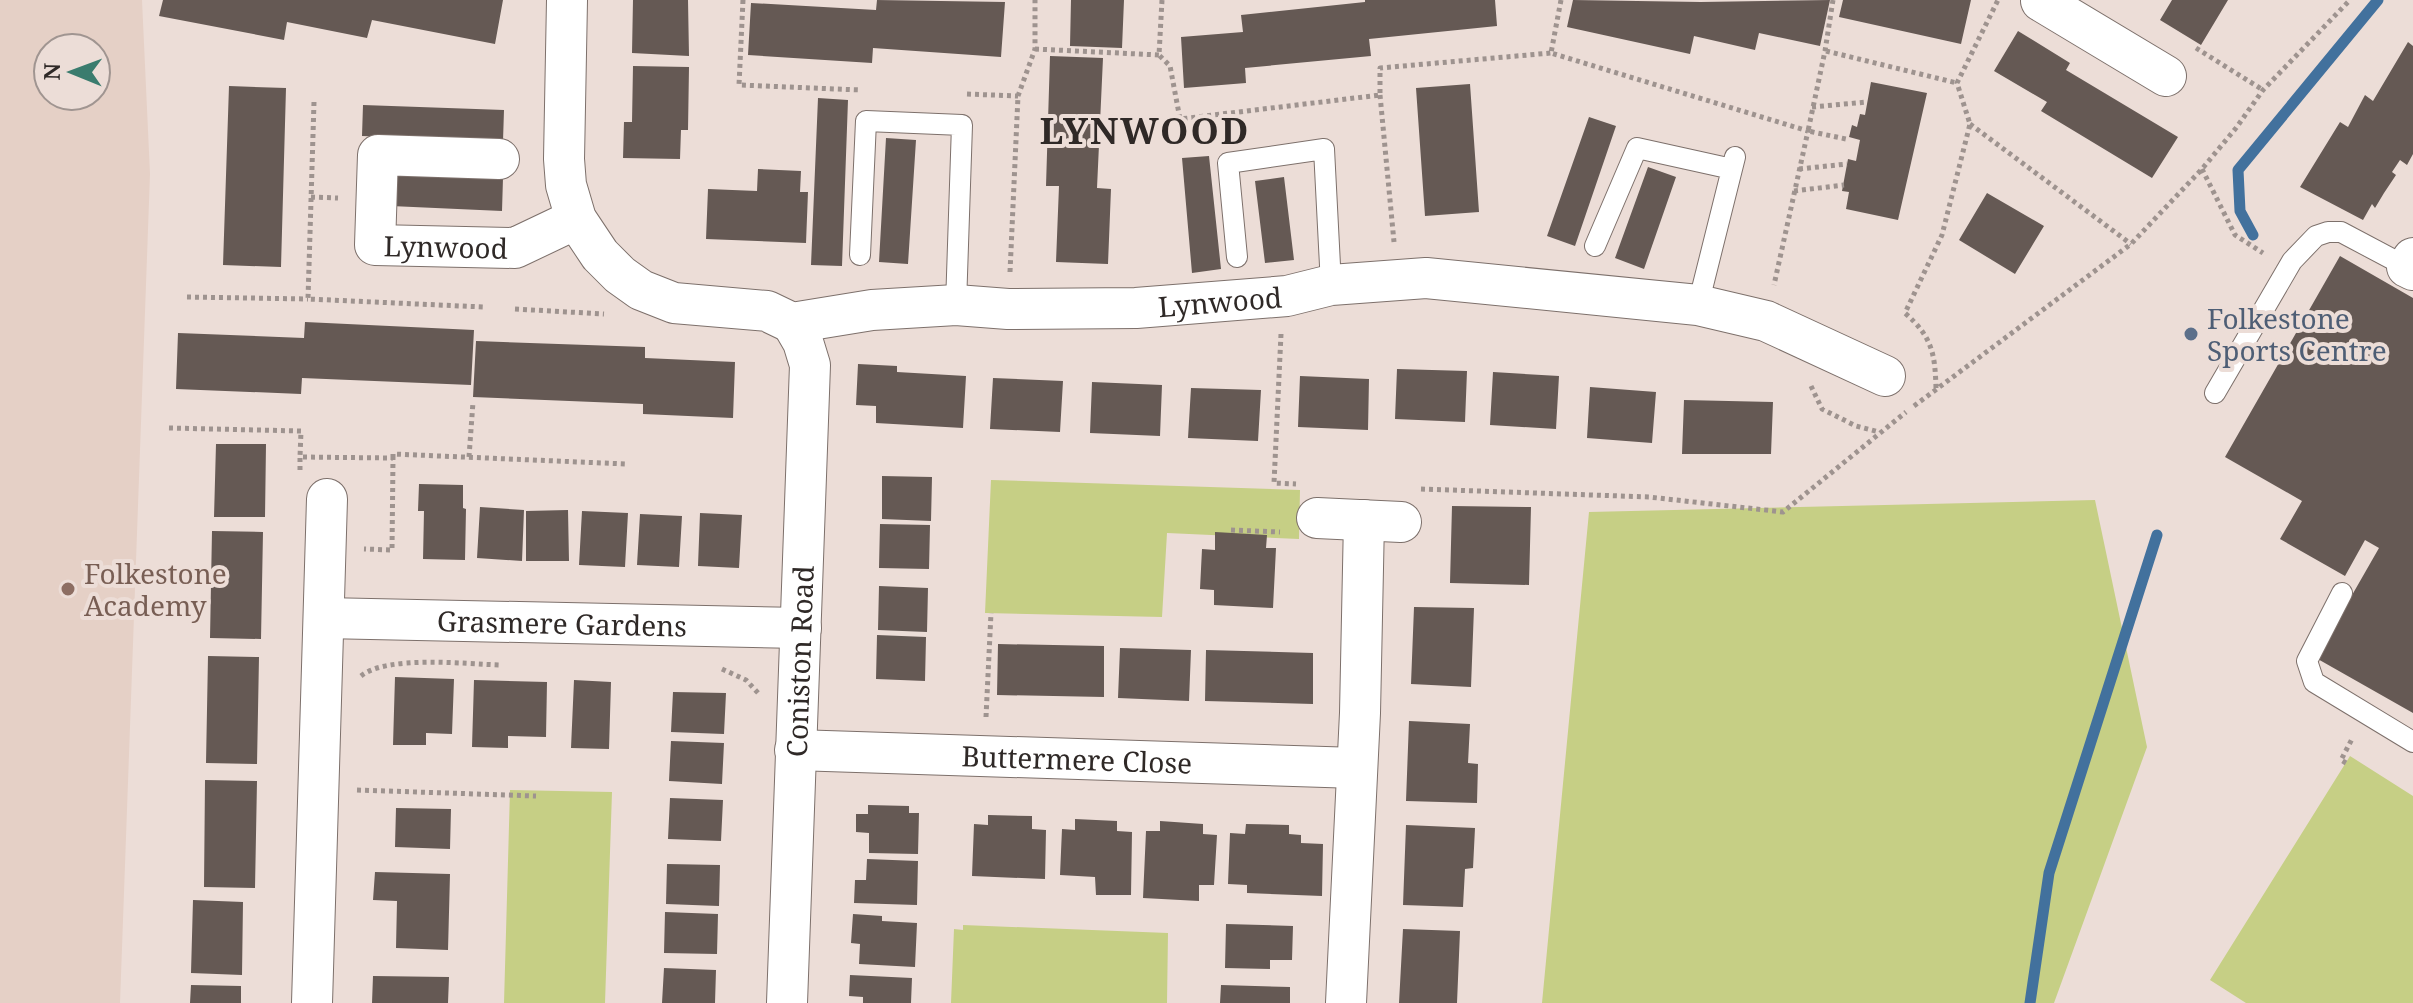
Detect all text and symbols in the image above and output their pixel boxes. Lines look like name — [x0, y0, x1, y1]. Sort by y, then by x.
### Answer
north arrow — [32, 32, 112, 112]
text: N — [36, 63, 66, 81]
district label: LYNWOOD — [1040, 106, 1250, 155]
street label: Lynwood — [383, 226, 508, 267]
street label: Lynwood — [1157, 277, 1283, 325]
place label: Folkestone Sports Centre — [2207, 299, 2387, 369]
marker: Folkestone Sports Centre — [2182, 325, 2200, 343]
place label: Folkestone Academy — [84, 554, 227, 624]
street label: Coniston Road — [777, 565, 822, 758]
marker: Folkestone Academy — [59, 580, 77, 598]
street label: Grasmere Gardens — [437, 601, 687, 645]
street label: Buttermere Close — [961, 736, 1193, 782]

